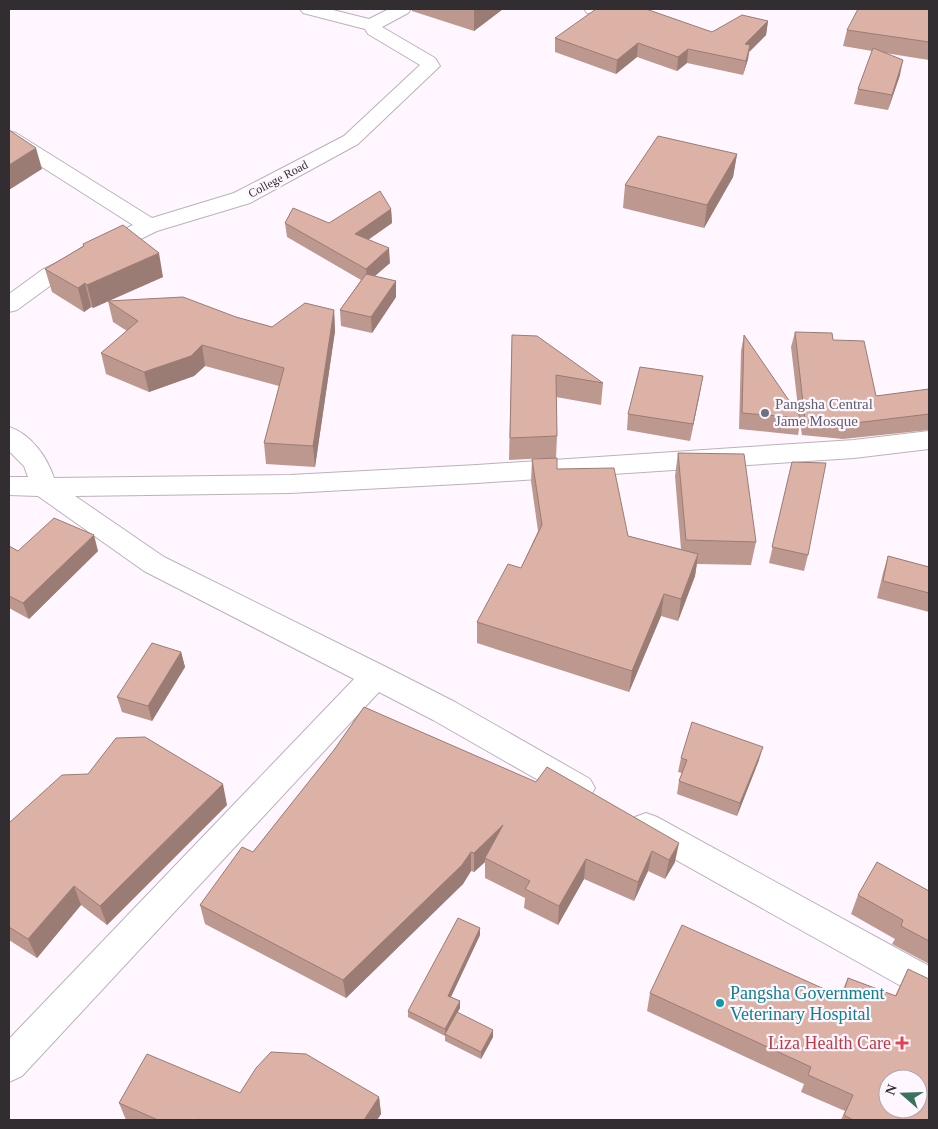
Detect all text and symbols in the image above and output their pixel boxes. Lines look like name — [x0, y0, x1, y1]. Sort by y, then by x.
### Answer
street label: College Road — [246, 157, 310, 201]
place label: Pangsha Central Jame Mosque — [775, 396, 873, 429]
marker: Pangsha Central Jame Mosque — [759, 407, 771, 419]
place label: Pangsha Government Veterinary Hospital — [730, 983, 884, 1024]
marker: Pangsha Government Veterinary Hospital — [714, 997, 726, 1009]
place label: Liza Health Care — [768, 1033, 891, 1053]
marker: Liza Health Care — [895, 1036, 909, 1050]
north arrow — [878, 1069, 928, 1119]
text: N — [882, 1082, 900, 1097]

